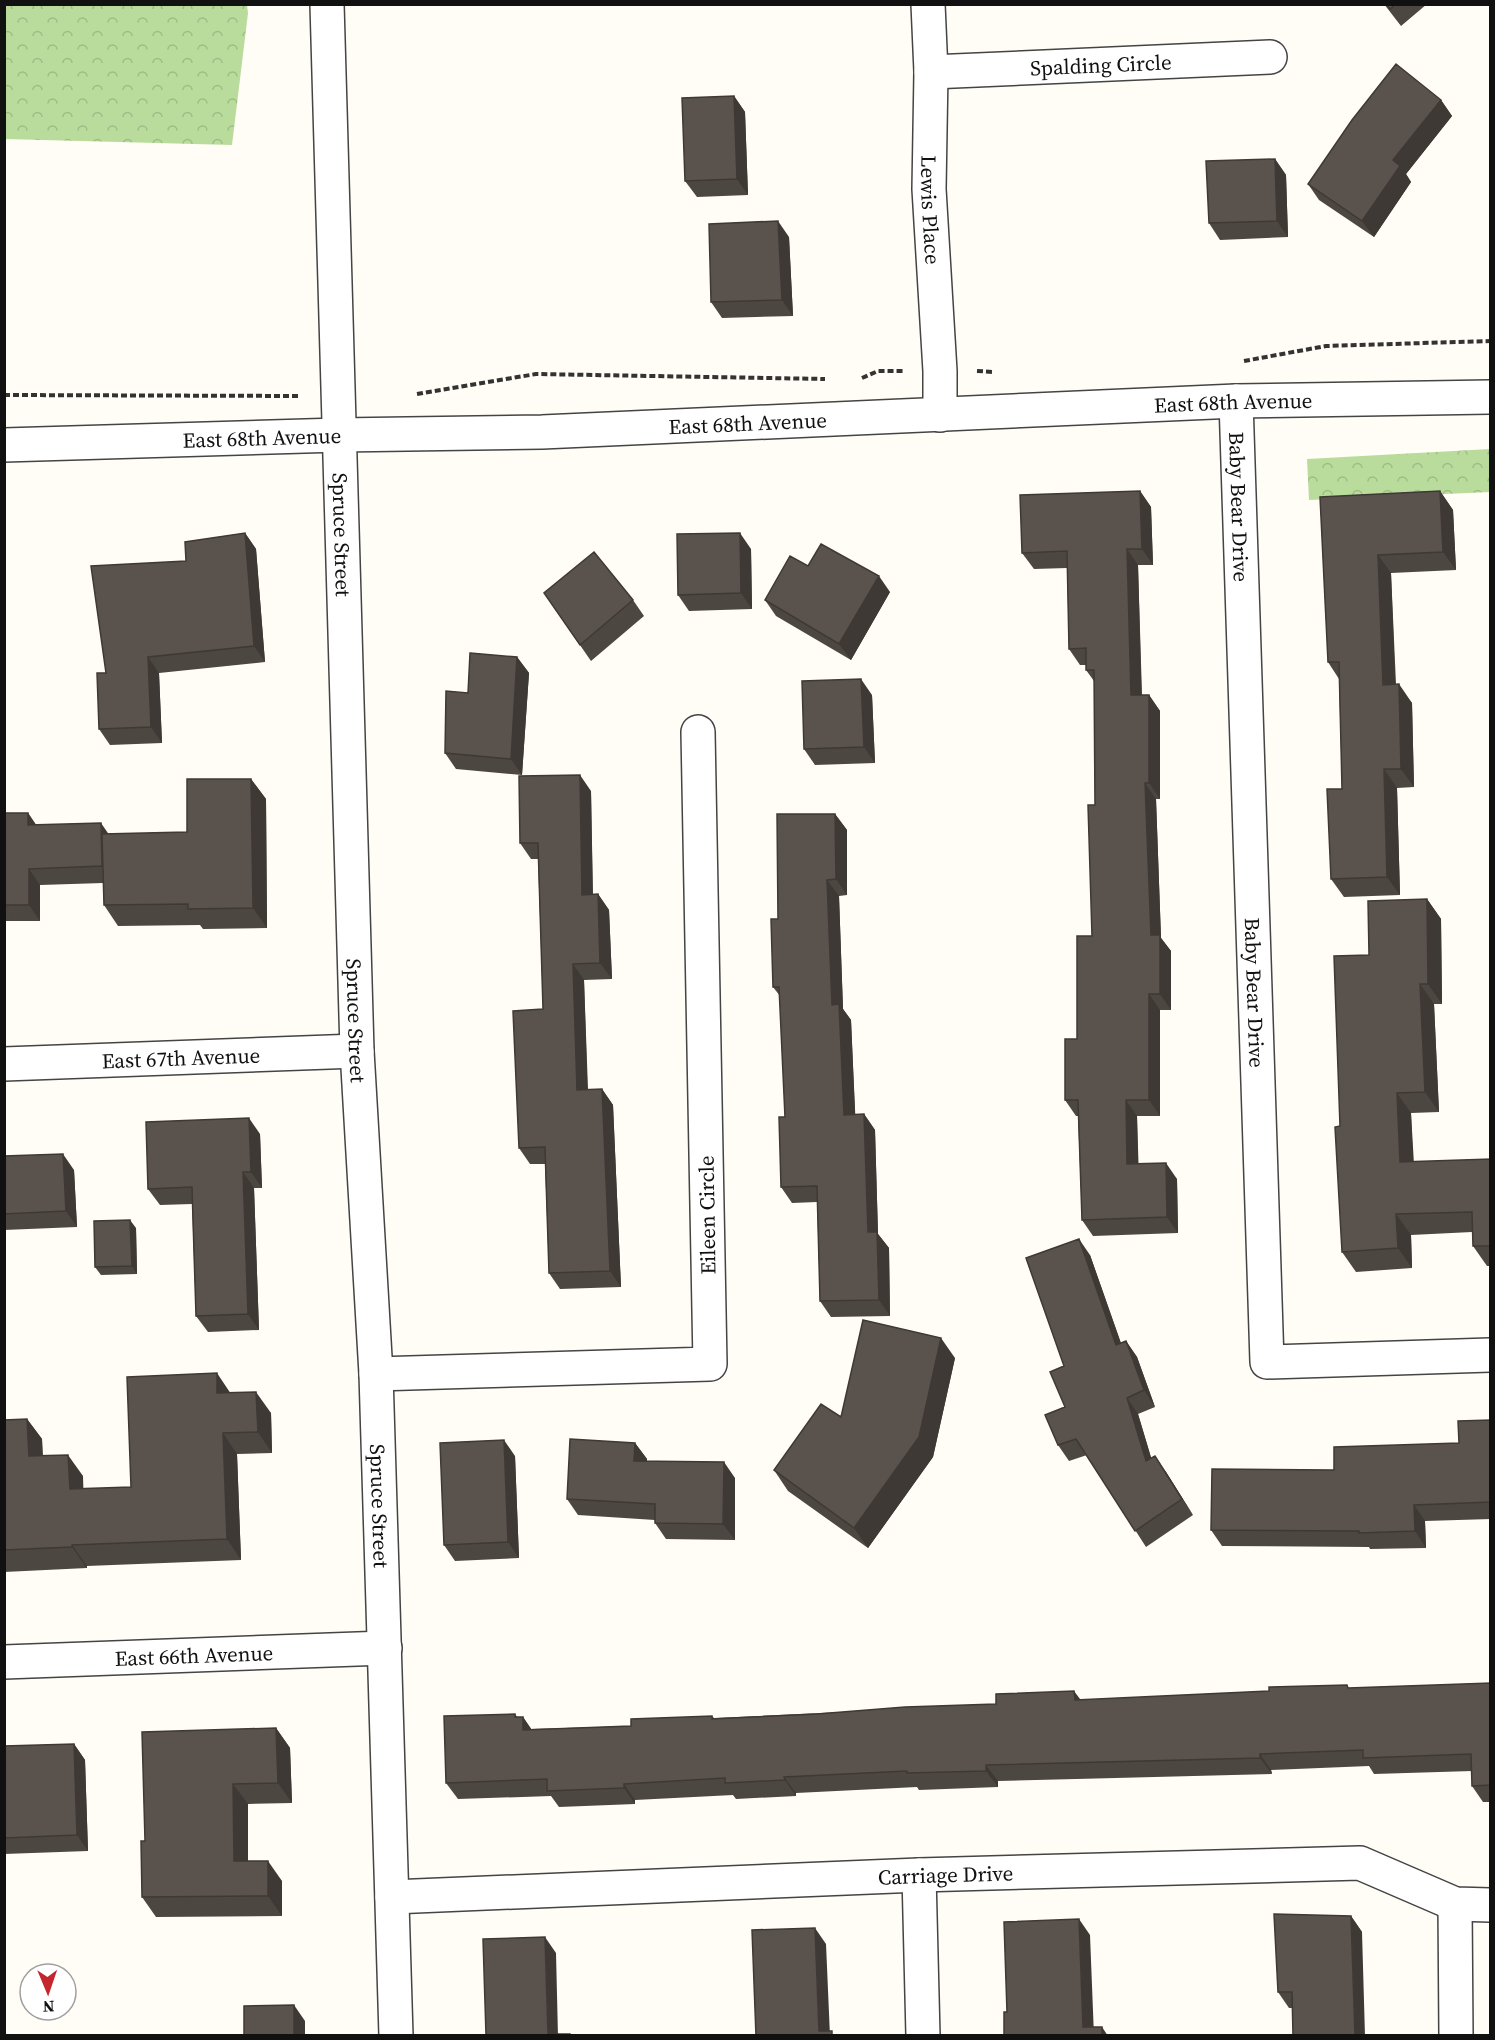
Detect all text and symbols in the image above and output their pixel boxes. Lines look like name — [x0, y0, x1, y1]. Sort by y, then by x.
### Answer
street label: Spalding Circle — [1029, 47, 1172, 82]
street label: Lewis Place — [914, 155, 948, 265]
street label: East 68th Avenue — [1153, 385, 1313, 419]
street label: East 68th Avenue — [668, 405, 827, 441]
street label: East 68th Avenue — [182, 420, 342, 454]
street label: Baby Bear Drive — [1223, 431, 1256, 583]
street label: Spruce Street — [326, 472, 358, 597]
street label: Baby Bear Drive — [1238, 917, 1272, 1068]
street label: Spruce Street — [340, 958, 373, 1084]
street label: East 67th Avenue — [101, 1040, 261, 1075]
street label: Eileen Circle — [691, 1155, 723, 1275]
street label: Spruce Street — [364, 1444, 396, 1569]
street label: East 66th Avenue — [114, 1638, 274, 1672]
street label: Carriage Drive — [877, 1858, 1014, 1891]
north arrow — [18, 1962, 78, 2022]
text: N — [42, 1996, 55, 2018]

